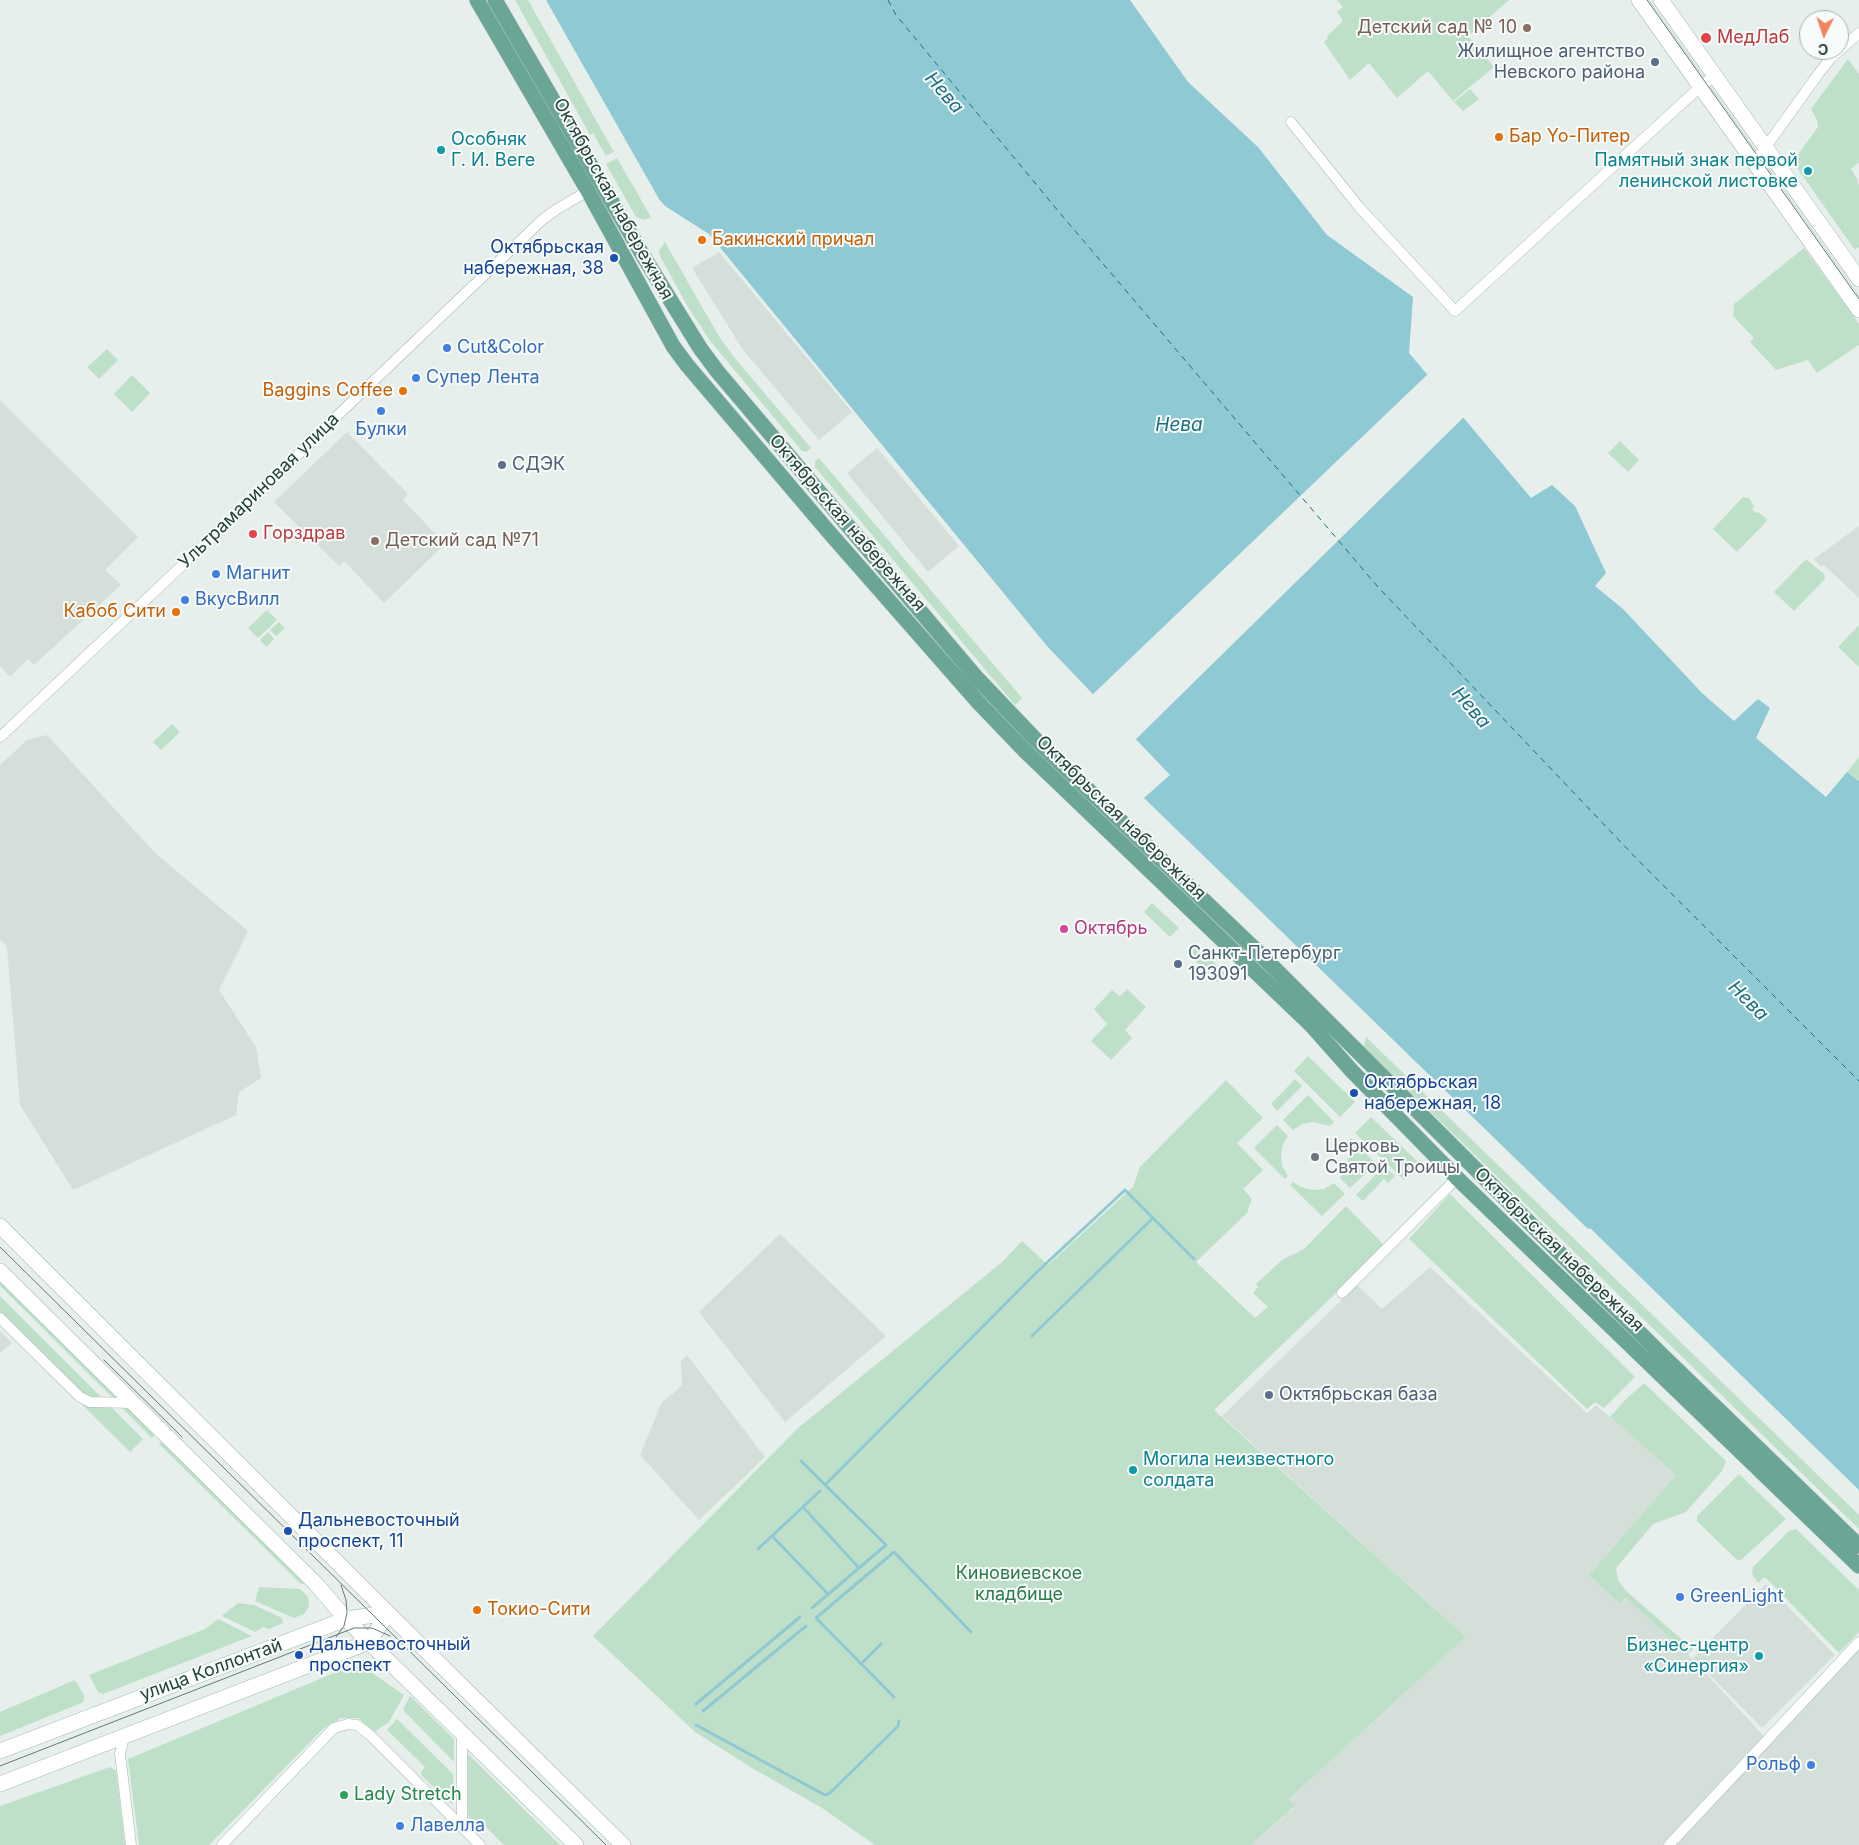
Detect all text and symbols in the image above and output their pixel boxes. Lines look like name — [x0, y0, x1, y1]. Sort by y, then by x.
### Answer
north arrow — [1799, 10, 1849, 60]
place label: Детский сад № 10 — [1357, 17, 1517, 39]
marker: Детский сад № 10 — [1521, 22, 1533, 34]
place label: МедЛаб — [1717, 27, 1789, 49]
marker: МедЛаб — [1699, 31, 1713, 45]
place label: Жилищное агентство Невского района — [1457, 41, 1645, 84]
text: С — [1817, 41, 1829, 58]
marker: Жилищное агентство Невского района — [1649, 56, 1661, 68]
water label: Нева — [920, 68, 968, 118]
street label: Октябрьская набережная — [548, 94, 678, 304]
place label: Бар Yo-Питер — [1509, 126, 1630, 148]
place label: Особняк Г. И. Веге — [451, 129, 535, 172]
marker: Бар Yo-Питер — [1493, 131, 1505, 143]
marker: Особняк Г. И. Веге — [435, 144, 447, 156]
place label: Памятный знак первой ленинской листовке — [1594, 150, 1798, 192]
marker: Памятный знак первой ленинской листовке — [1802, 165, 1814, 177]
place label: Бакинский причал — [712, 229, 874, 251]
marker: Бакинский причал — [696, 234, 708, 246]
place label: Октябрьская набережная, 38 — [463, 237, 604, 280]
marker: Октябрьская набережная, 38 — [608, 252, 620, 264]
place label: Cut&Color — [457, 337, 544, 359]
marker: Cut&Color — [441, 342, 453, 354]
place label: Супер Лента — [426, 367, 540, 389]
marker: Супер Лента — [410, 372, 422, 384]
place label: Baggins Coffee — [262, 380, 393, 402]
marker: Baggins Coffee — [397, 385, 409, 397]
marker: Булки — [375, 405, 387, 417]
street label: Ультрамариновая улица — [174, 409, 344, 573]
water label: Нева — [1155, 414, 1203, 436]
place label: Булки — [355, 419, 407, 441]
street label: Октябрьская набережная — [764, 430, 930, 616]
place label: СДЭК — [512, 454, 565, 476]
marker: СДЭК — [496, 459, 508, 471]
place label: Горздрав — [263, 523, 345, 545]
marker: Горздрав — [247, 528, 259, 540]
place label: Детский сад №71 — [385, 530, 539, 552]
marker: Детский сад №71 — [369, 535, 381, 547]
place label: Магнит — [226, 563, 290, 585]
marker: Магнит — [210, 568, 222, 580]
place label: ВкусВилл — [195, 589, 280, 611]
marker: ВкусВилл — [179, 594, 191, 606]
place label: Кабоб Сити — [64, 601, 166, 623]
marker: Кабоб Сити — [170, 606, 182, 618]
water label: Нева — [1447, 683, 1495, 733]
street label: Октябрьская набережная — [1032, 731, 1210, 905]
place label: Октябрь — [1074, 918, 1148, 940]
marker: Октябрь — [1058, 923, 1070, 935]
place label: Санкт-Петербург 193091 — [1188, 943, 1341, 986]
marker: Санкт-Петербург 193091 — [1172, 958, 1184, 970]
water label: Нева — [1723, 976, 1773, 1026]
place label: Октябрьская набережная, 18 — [1364, 1072, 1501, 1114]
marker: Октябрьская набережная, 18 — [1348, 1087, 1360, 1099]
place label: Церковь Святой Троицы — [1325, 1136, 1460, 1178]
marker: Церковь Святой Троицы — [1309, 1151, 1321, 1163]
street label: Октябрьская набережная — [1470, 1163, 1648, 1337]
place label: Октябрьская база — [1279, 1384, 1438, 1406]
marker: Октябрьская база — [1263, 1389, 1275, 1401]
place label: Могила неизвестного солдата — [1143, 1449, 1334, 1492]
marker: Могила неизвестного солдата — [1127, 1464, 1139, 1476]
place label: Дальневосточный проспект, 11 — [298, 1510, 460, 1552]
marker: Дальневосточный проспект, 11 — [282, 1525, 294, 1537]
park label: Киновиевское кладбище — [956, 1563, 1082, 1606]
place label: GreenLight — [1690, 1586, 1784, 1608]
marker: GreenLight — [1674, 1591, 1686, 1603]
place label: Токио-Сити — [487, 1599, 591, 1621]
marker: Токио-Сити — [471, 1604, 483, 1616]
street label: улица Коллонтай — [137, 1634, 285, 1706]
place label: Дальневосточный проспект — [309, 1634, 471, 1676]
place label: Бизнес-центр «Синергия» — [1627, 1635, 1749, 1678]
marker: Дальневосточный проспект — [293, 1649, 305, 1661]
marker: Бизнес-центр «Синергия» — [1753, 1650, 1765, 1662]
place label: Рольф — [1746, 1754, 1801, 1776]
marker: Рольф — [1805, 1759, 1817, 1771]
place label: Lady Stretch — [354, 1784, 462, 1806]
marker: Lady Stretch — [338, 1789, 350, 1801]
place label: Лавелла — [410, 1815, 485, 1837]
marker: Лавелла — [394, 1820, 406, 1832]

